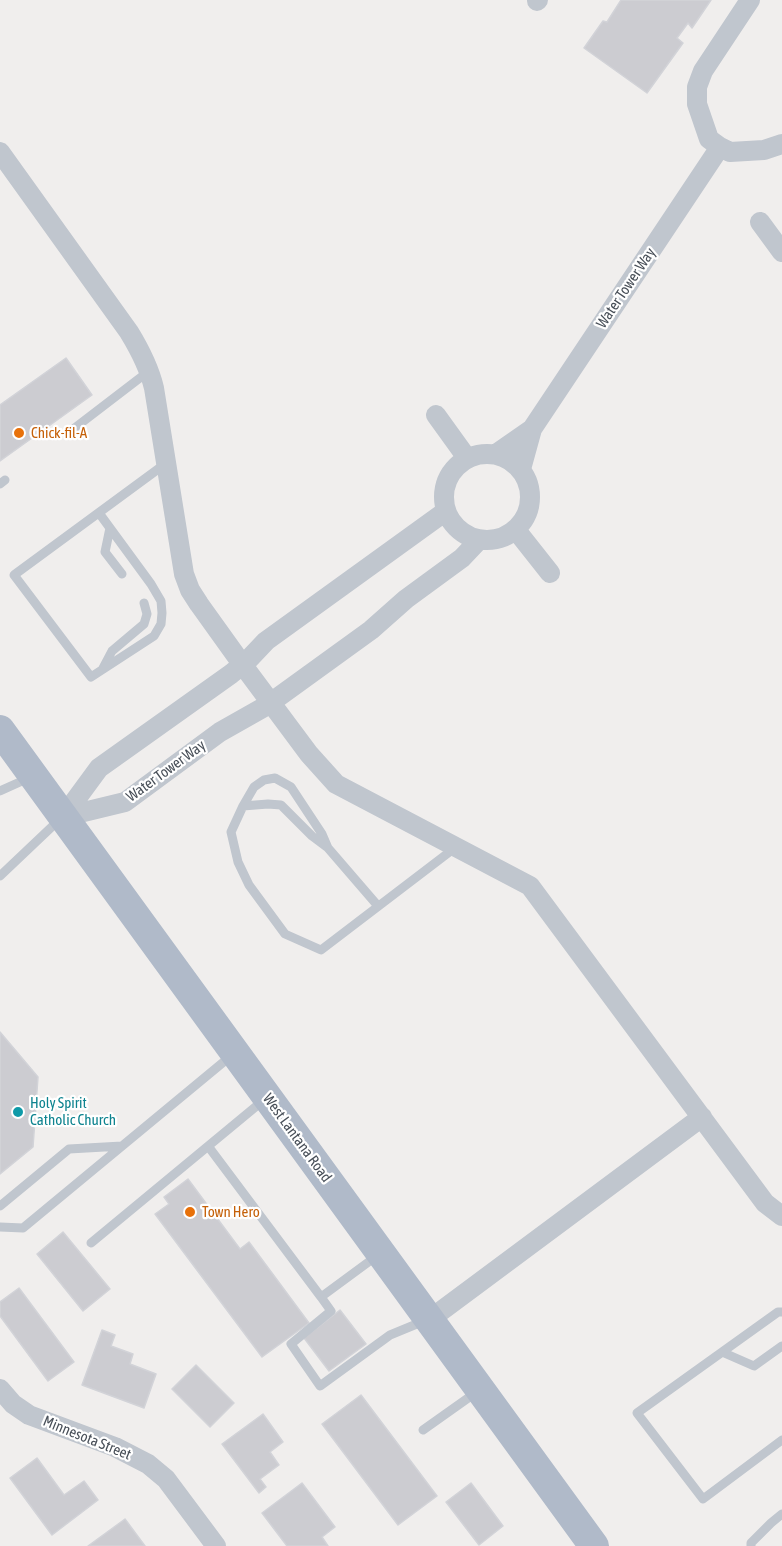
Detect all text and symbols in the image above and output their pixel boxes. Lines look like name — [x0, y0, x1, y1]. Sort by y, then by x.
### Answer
street label: Water Tower Way — [593, 244, 659, 332]
place label: Chick-fil-A — [31, 424, 87, 442]
marker: Chick-fil-A — [12, 426, 26, 440]
street label: Water Tower Way — [123, 736, 209, 806]
street label: West Lantana Road — [259, 1090, 335, 1186]
place label: Holy Spirit Catholic Church — [30, 1094, 116, 1129]
marker: Holy Spirit Catholic Church — [11, 1105, 25, 1119]
place label: Town Hero — [202, 1203, 260, 1221]
marker: Town Hero — [183, 1205, 197, 1219]
street label: Minnesota Street — [40, 1412, 134, 1464]

